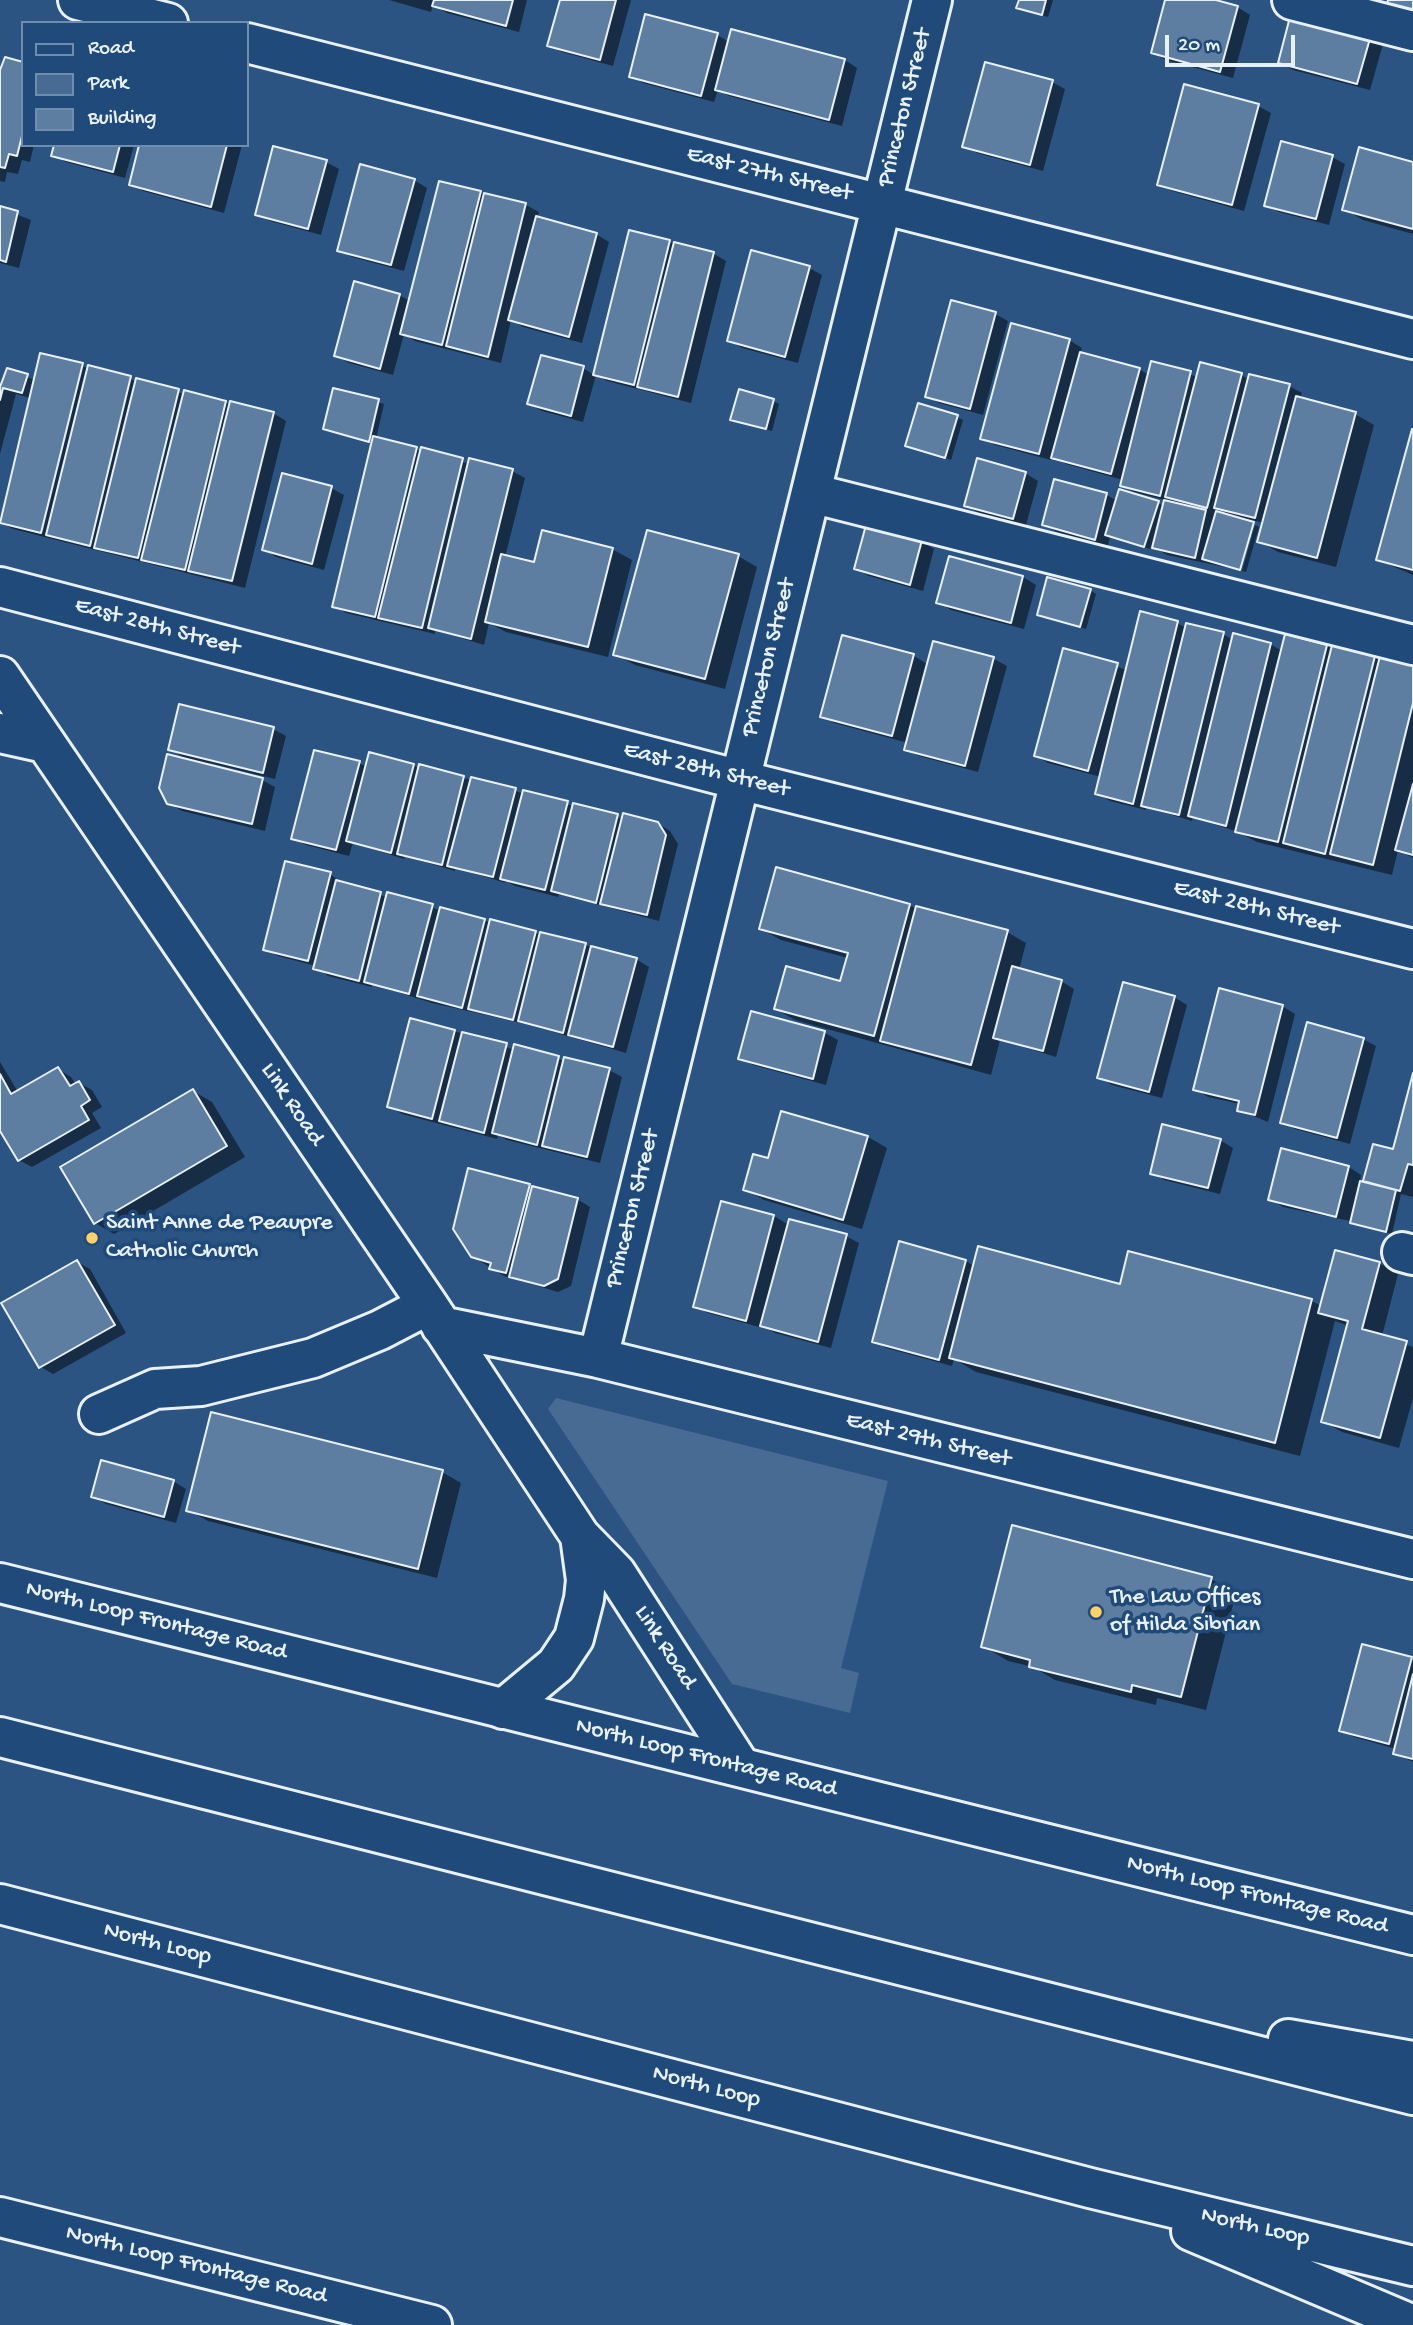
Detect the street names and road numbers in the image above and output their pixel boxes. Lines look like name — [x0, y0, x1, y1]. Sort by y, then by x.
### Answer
street label: Princeton Street — [872, 26, 940, 190]
street label: East 27th Street — [683, 141, 855, 209]
street label: Princeton Street — [736, 576, 804, 740]
street label: East 28th Street — [71, 592, 243, 664]
street label: East 28th Street — [620, 736, 792, 806]
street label: East 28th Street — [1170, 874, 1342, 944]
street label: Link Road — [253, 1058, 329, 1152]
street label: Princeton Street — [600, 1127, 668, 1291]
street label: East 29th Street — [843, 1407, 1013, 1475]
street label: North Loop Frontage Road — [22, 1576, 290, 1668]
street label: Link Road — [626, 1601, 702, 1695]
street label: North Loop Frontage Road — [572, 1713, 840, 1805]
street label: North Loop Frontage Road — [1123, 1850, 1391, 1942]
street label: North Loop — [100, 1917, 214, 1973]
street label: North Loop — [649, 2060, 763, 2116]
street label: North Loop — [1198, 2202, 1312, 2254]
street label: North Loop Frontage Road — [62, 2220, 330, 2312]

